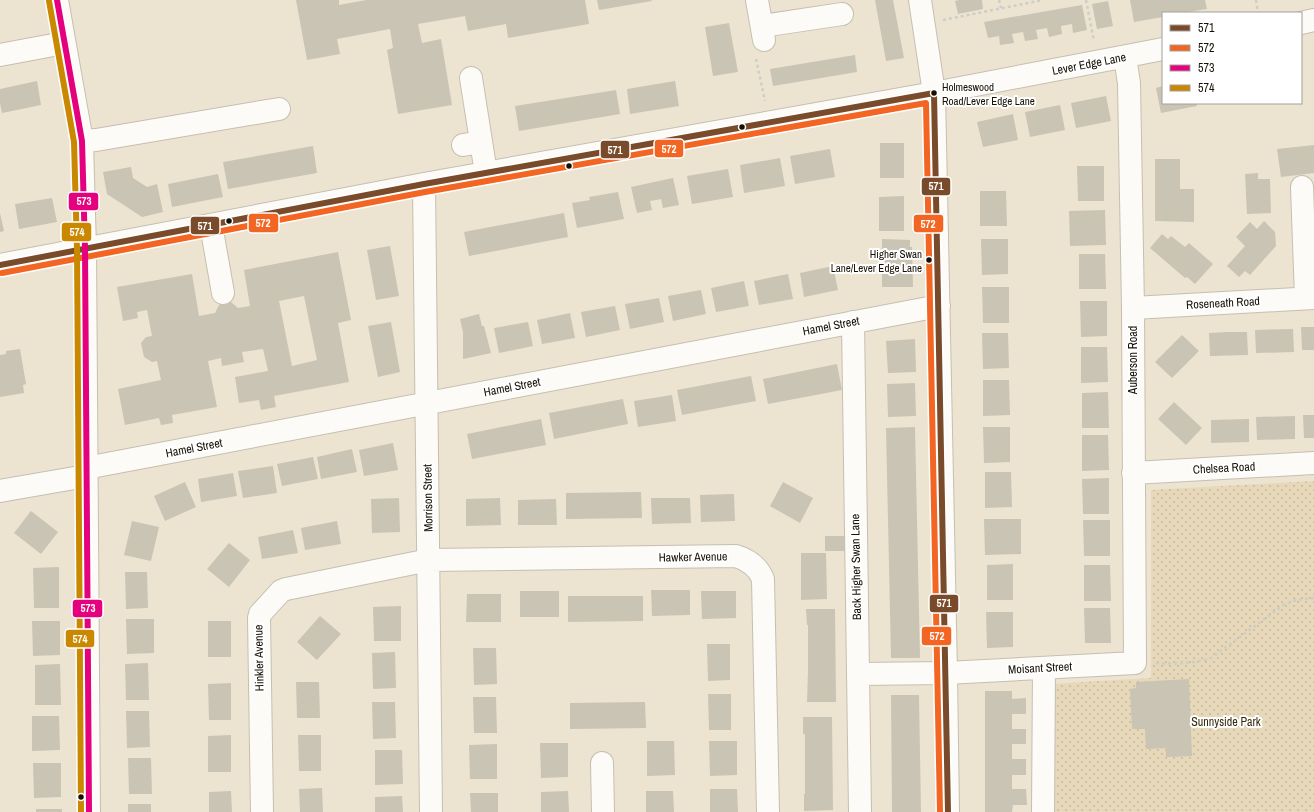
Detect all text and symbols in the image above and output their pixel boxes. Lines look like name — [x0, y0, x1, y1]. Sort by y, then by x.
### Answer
legend — [1162, 12, 1302, 104]
text: 571 — [1198, 20, 1215, 36]
text: 572 — [1198, 40, 1214, 56]
street label: Lever Edge Lane — [1051, 49, 1127, 79]
text: 573 — [1198, 60, 1214, 76]
place label: Holmeswood Road/Lever Edge Lane — [942, 80, 1035, 108]
text: 574 — [1198, 80, 1215, 96]
marker: Holmeswood Road/Lever Edge Lane — [929, 88, 939, 98]
unlabelled marker — [737, 122, 747, 132]
line badge: 572 — [654, 139, 684, 158]
line badge: 571 — [600, 140, 630, 159]
text: 572 — [661, 142, 677, 156]
text: 571 — [607, 143, 623, 157]
unlabelled marker — [564, 161, 574, 171]
line badge: 571 — [921, 177, 951, 196]
text: 571 — [928, 179, 944, 193]
line badge: 573 — [68, 192, 99, 211]
text: 573 — [76, 194, 92, 208]
line badge: 572 — [248, 213, 279, 233]
line badge: 572 — [913, 214, 944, 233]
line badge: 571 — [190, 216, 220, 235]
unlabelled marker — [224, 216, 234, 226]
text: 572 — [255, 216, 271, 230]
text: 572 — [920, 217, 936, 231]
text: 571 — [197, 219, 213, 233]
line badge: 574 — [61, 222, 92, 242]
text: 574 — [69, 225, 85, 239]
place label: Higher Swan Lane/Lever Edge Lane — [831, 247, 922, 275]
marker: Higher Swan Lane/Lever Edge Lane — [924, 255, 934, 265]
street label: Roseneath Road — [1186, 293, 1260, 313]
street label: Hamel Street — [801, 313, 861, 339]
street label: Auberson Road — [1125, 326, 1141, 395]
street label: Hamel Street — [482, 374, 542, 400]
street label: Hamel Street — [164, 435, 224, 461]
street label: Chelsea Road — [1192, 458, 1256, 478]
street label: Morrison Street — [419, 464, 437, 532]
street label: Back Higher Swan Lane — [847, 514, 865, 620]
street label: Hawker Avenue — [658, 548, 728, 566]
line badge: 571 — [929, 594, 959, 613]
text: 571 — [936, 596, 952, 610]
line badge: 573 — [72, 599, 103, 618]
text: 573 — [80, 601, 96, 615]
street label: Hinkler Avenue — [250, 625, 268, 691]
line badge: 572 — [921, 626, 952, 646]
line badge: 574 — [65, 629, 95, 648]
text: 572 — [929, 629, 945, 643]
text: 574 — [72, 632, 88, 646]
street label: Moisant Street — [1008, 658, 1073, 678]
park label: Sunnyside Park — [1191, 714, 1261, 730]
unlabelled marker — [76, 792, 86, 802]

